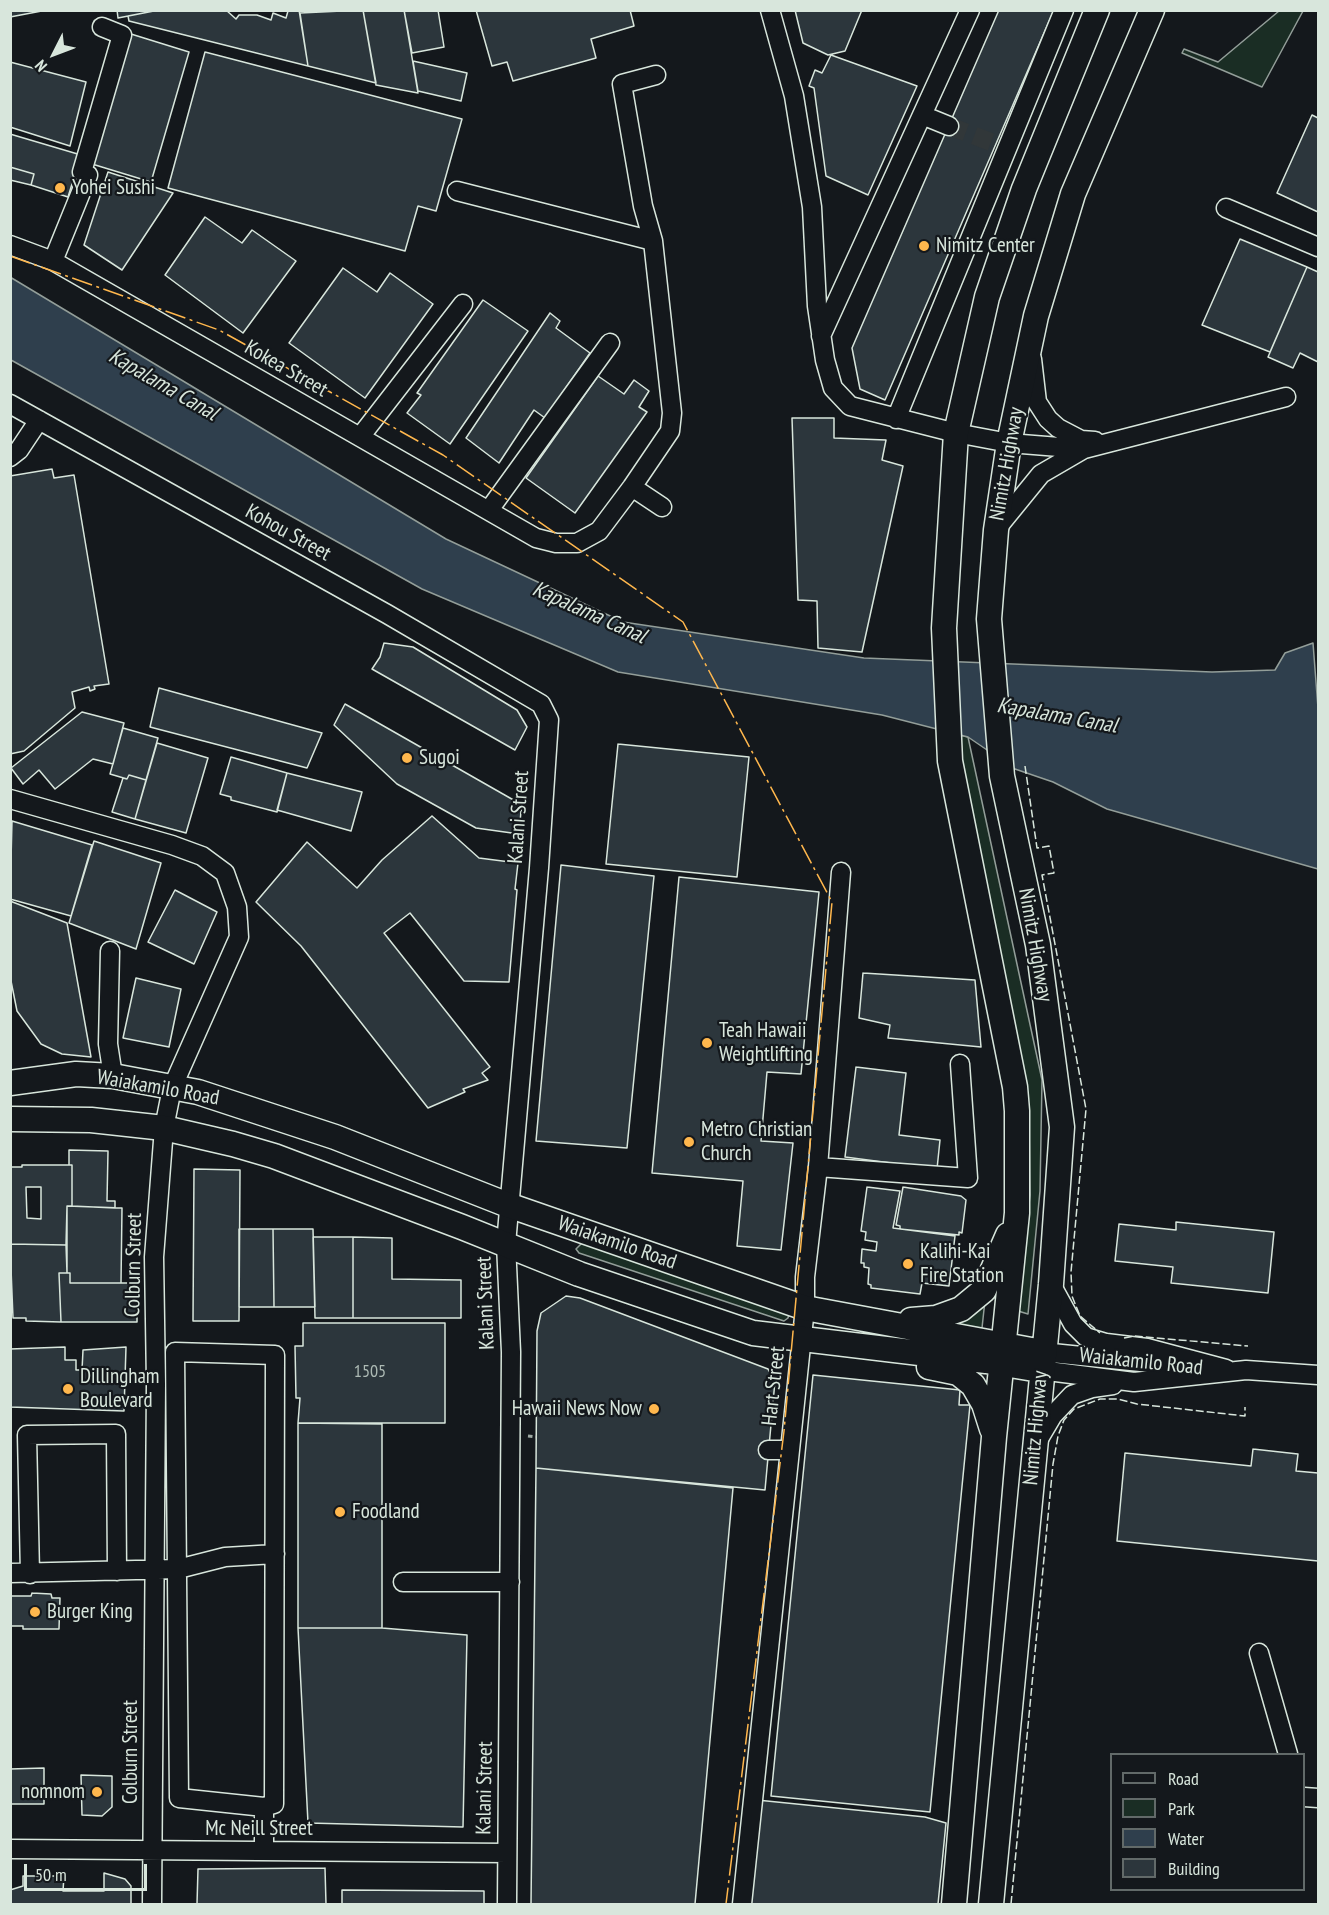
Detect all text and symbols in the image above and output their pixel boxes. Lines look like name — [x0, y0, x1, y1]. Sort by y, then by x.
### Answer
north arrow — [24, 24, 84, 84]
text: N — [30, 56, 51, 76]
place label: Yohei Sushi — [72, 175, 155, 201]
marker: Yohei Sushi — [53, 181, 67, 195]
place label: Nimitz Center — [936, 233, 1035, 259]
marker: Nimitz Center — [917, 239, 931, 253]
street label: Kokea Street — [240, 335, 332, 403]
water label: Kapalama Canal — [104, 343, 222, 427]
street label: Nimitz Highway — [985, 405, 1029, 523]
street label: Kohou Street — [241, 499, 335, 567]
water label: Kapalama Canal — [528, 576, 650, 650]
water label: Kapalama Canal — [995, 692, 1119, 740]
place label: Sugoi — [419, 745, 460, 771]
marker: Sugoi — [400, 751, 414, 765]
street label: Kalani Street — [503, 770, 535, 864]
street label: Nimitz Highway — [1013, 886, 1057, 1004]
place label: Teah Hawaii Weightlifting — [719, 1018, 813, 1068]
marker: Teah Hawaii Weightlifting — [700, 1036, 714, 1050]
street label: Waiakamilo Road — [95, 1065, 221, 1111]
place label: Metro Christian Church — [701, 1117, 812, 1167]
marker: Metro Christian Church — [682, 1135, 696, 1149]
street label: Waiakamilo Road — [554, 1211, 680, 1275]
street label: Colburn Street — [120, 1213, 148, 1317]
place label: Kalihi-Kai Fire Station — [920, 1239, 1004, 1289]
street label: Kalani Street — [472, 1256, 500, 1350]
marker: Kalihi-Kai Fire Station — [901, 1257, 915, 1271]
street label: Waiakamilo Road — [1078, 1343, 1204, 1381]
street label: Hart Street — [757, 1345, 791, 1427]
house number: 1505 — [354, 1361, 386, 1383]
place label: Dillingham Boulevard — [80, 1364, 160, 1414]
street label: Nimitz Highway — [1018, 1370, 1054, 1486]
marker: Dillingham Boulevard — [61, 1382, 75, 1396]
place label: Hawaii News Now — [512, 1396, 642, 1422]
marker: Hawaii News Now — [647, 1402, 661, 1416]
place label: Foodland — [352, 1499, 420, 1525]
marker: Foodland — [333, 1505, 347, 1519]
place label: Burger King — [47, 1599, 133, 1625]
marker: Burger King — [28, 1605, 42, 1619]
street label: Colburn Street — [118, 1700, 144, 1804]
street label: Kalani Street — [472, 1741, 498, 1835]
legend — [1110, 1753, 1305, 1891]
text: Road — [1168, 1767, 1199, 1790]
place label: nomnom — [21, 1779, 85, 1805]
marker: nomnom — [90, 1785, 104, 1799]
text: Park — [1168, 1797, 1195, 1820]
street label: Mc Neill Street — [205, 1816, 313, 1842]
text: Water — [1168, 1827, 1204, 1850]
scale bar — [27, 1852, 150, 1890]
text: Building — [1168, 1857, 1220, 1880]
text: 50 m — [35, 1863, 67, 1886]

